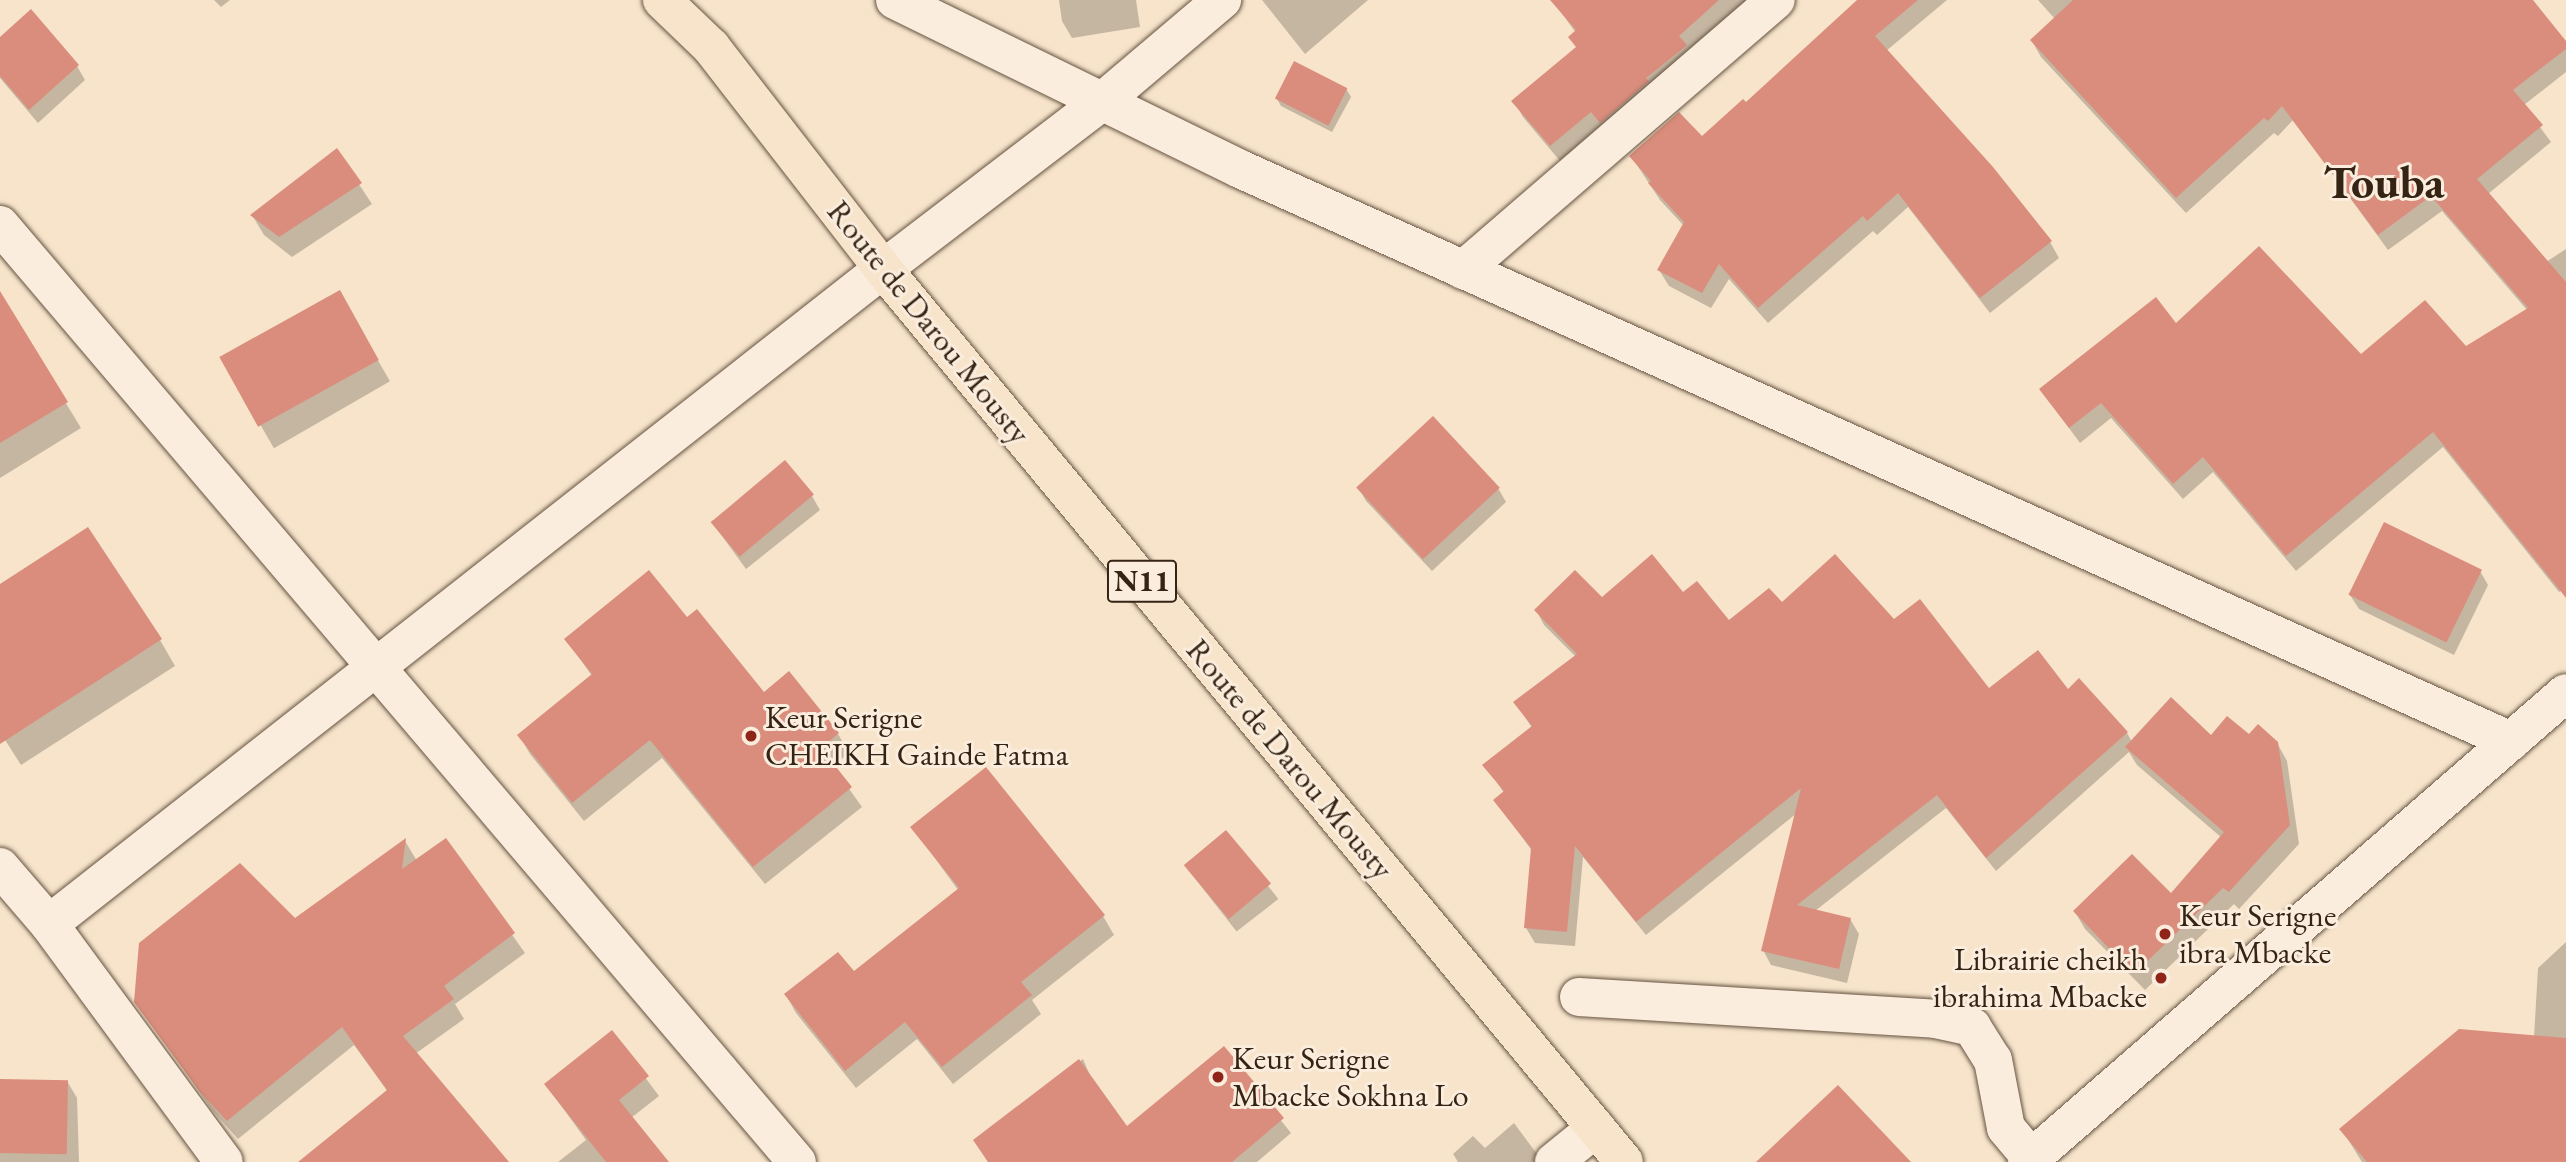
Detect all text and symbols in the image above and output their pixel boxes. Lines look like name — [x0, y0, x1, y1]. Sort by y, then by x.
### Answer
district label: Touba — [2324, 154, 2444, 210]
street label: Route de Darou Mousty — [819, 193, 1039, 451]
road number: N11 — [1105, 554, 1179, 608]
street label: Route de Darou Mousty — [1178, 631, 1402, 887]
place label: Keur Serigne CHEIKH Gainde Fatma — [765, 699, 1068, 774]
marker: Keur Serigne CHEIKH Gainde Fatma — [743, 728, 759, 744]
place label: Keur Serigne ibra Mbacke — [2179, 897, 2336, 972]
marker: Keur Serigne ibra Mbacke — [2157, 926, 2173, 942]
place label: Librairie cheikh ibrahima Mbacke — [1933, 941, 2147, 1016]
marker: Librairie cheikh ibrahima Mbacke — [2153, 970, 2169, 986]
place label: Keur Serigne Mbacke Sokhna Lo — [1232, 1040, 1469, 1115]
marker: Keur Serigne Mbacke Sokhna Lo — [1210, 1069, 1226, 1085]

